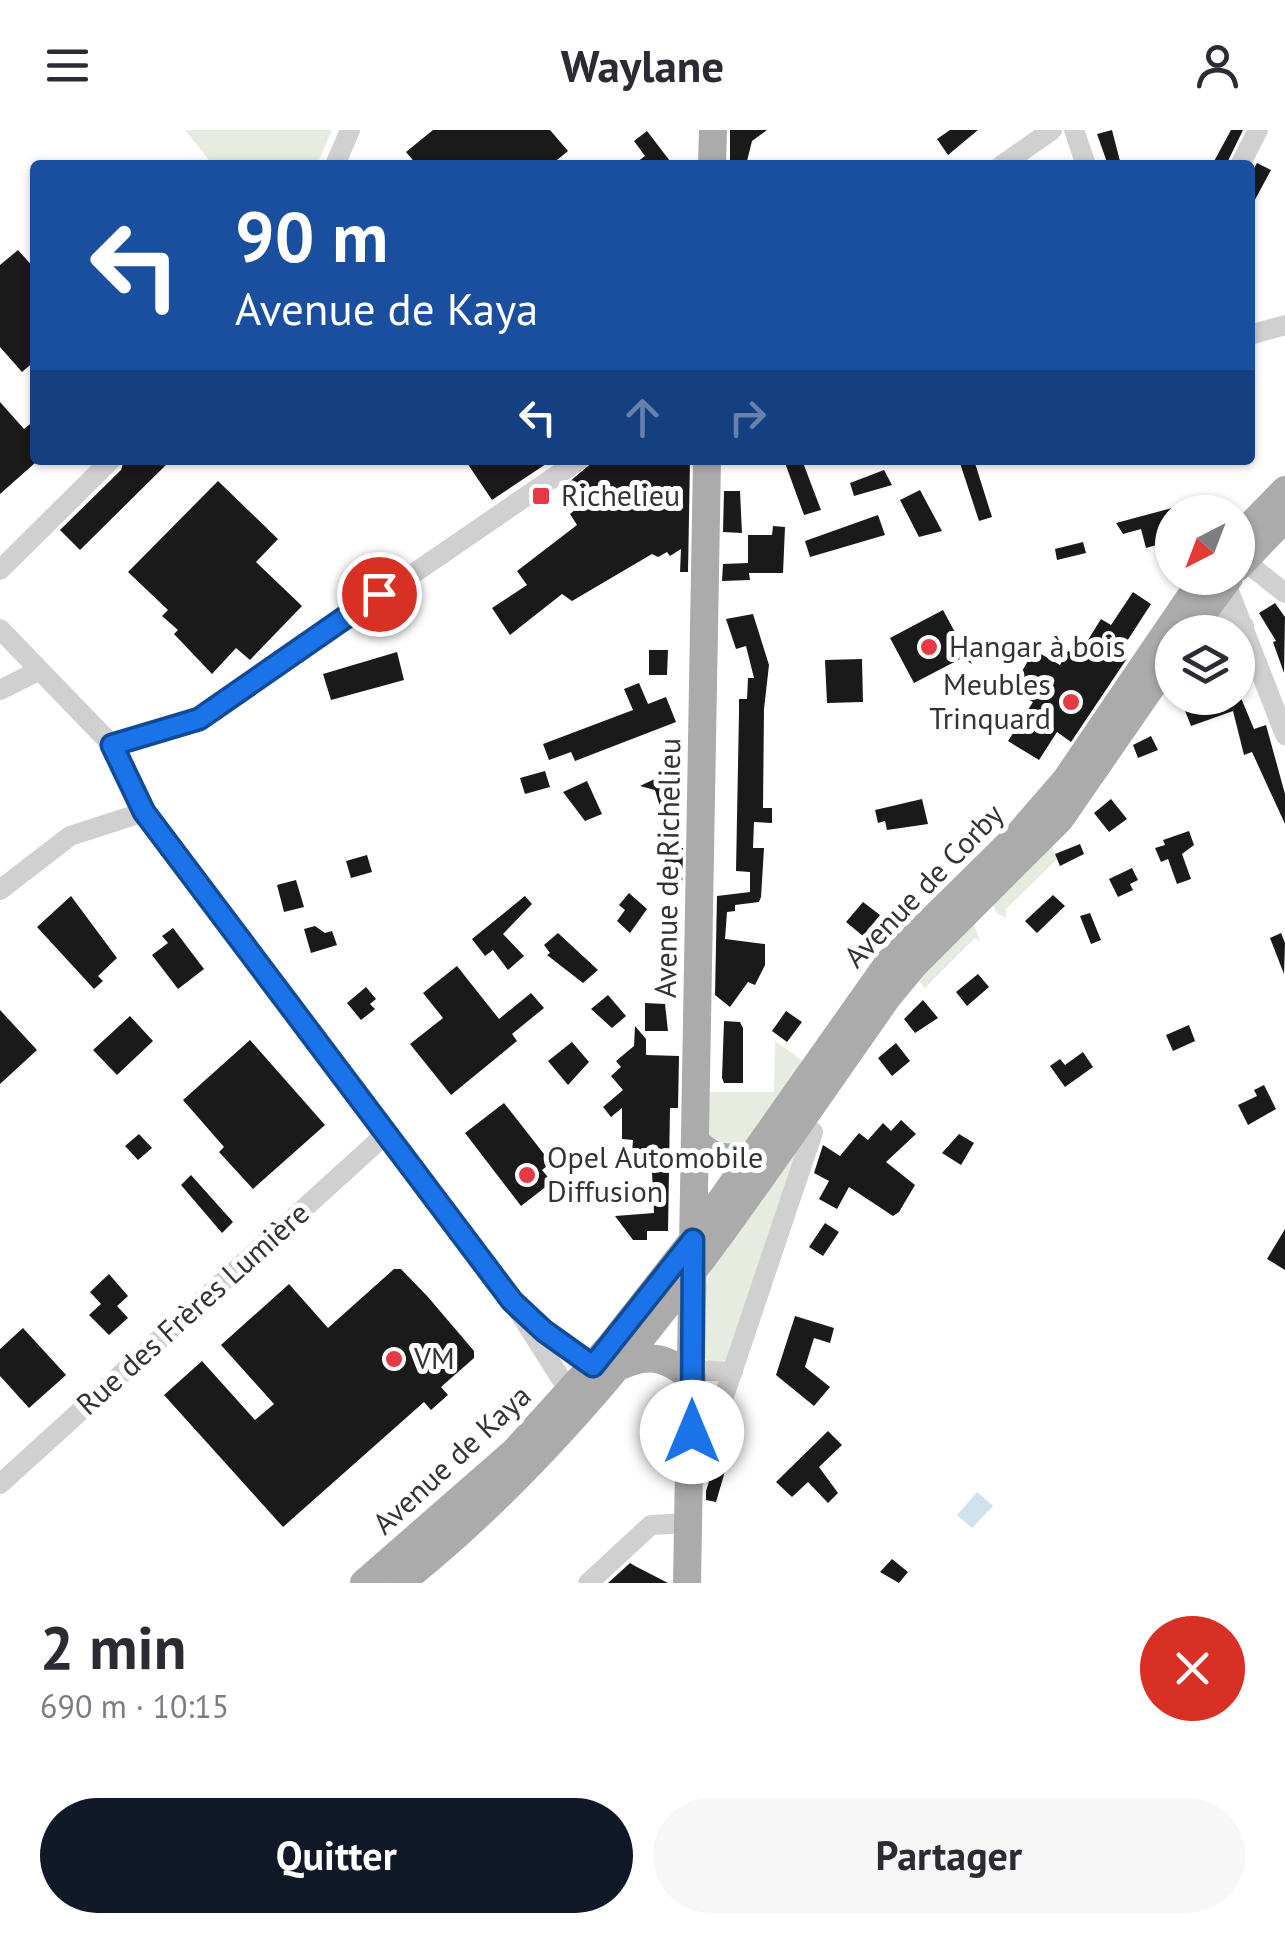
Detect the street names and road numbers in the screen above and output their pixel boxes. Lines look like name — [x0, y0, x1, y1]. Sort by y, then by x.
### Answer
street label: Avenue de Richelieu — [645, 737, 688, 998]
street label: Avenue de Corby — [835, 795, 1011, 975]
street label: Rue des Frères Lumière — [67, 1193, 317, 1423]
street label: Avenue de Kaya — [364, 1376, 538, 1542]

